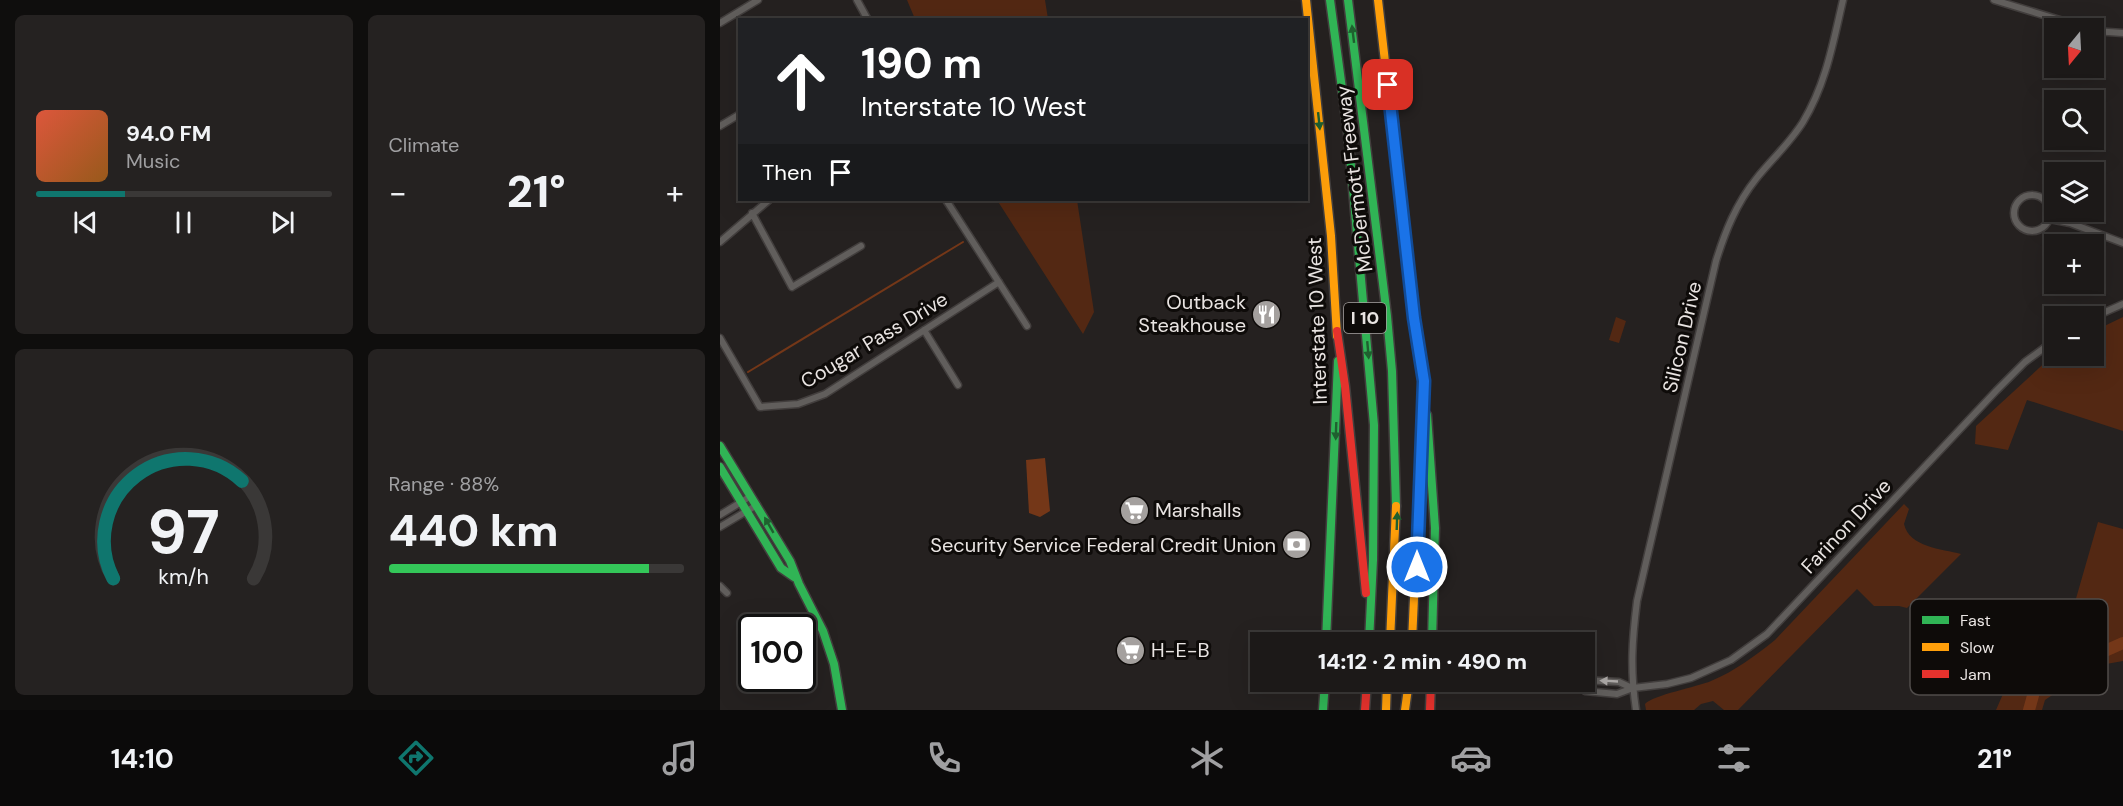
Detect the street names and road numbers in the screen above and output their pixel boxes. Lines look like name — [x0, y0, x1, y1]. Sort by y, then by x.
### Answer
street label: McDermott Freeway — [1330, 84, 1378, 274]
street label: Interstate 10 West — [1301, 237, 1333, 405]
street label: Silicon Drive — [1657, 279, 1707, 395]
street label: Cougar Pass Drive — [796, 286, 952, 394]
road number: I 10 — [1344, 303, 1386, 333]
street label: Farinon Drive — [1795, 473, 1897, 579]

